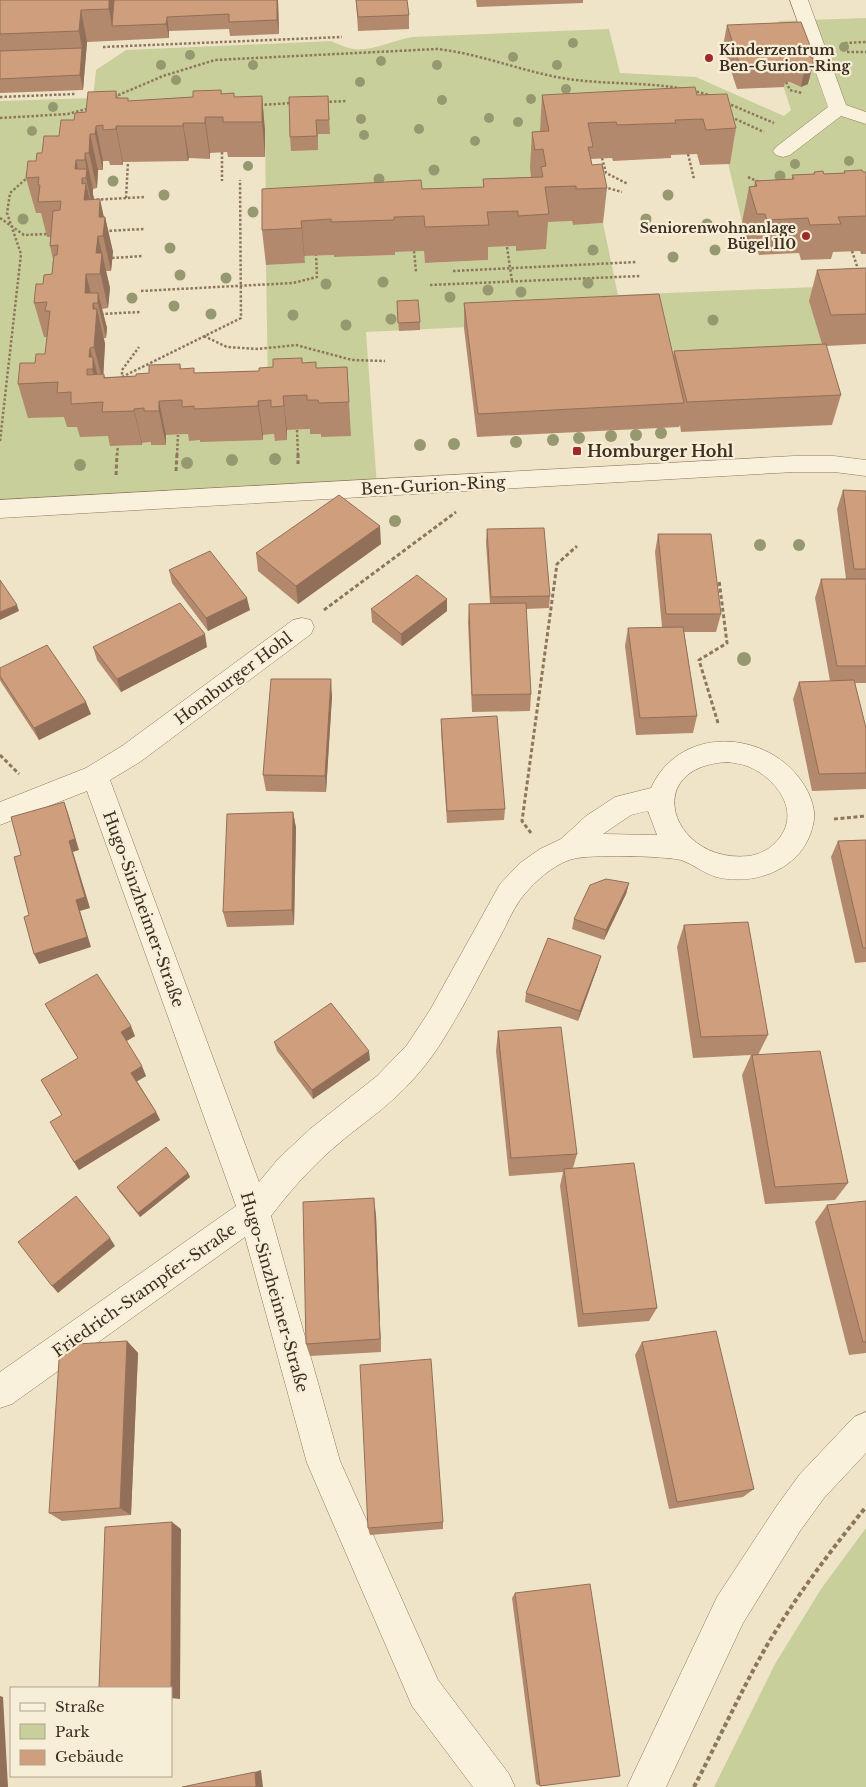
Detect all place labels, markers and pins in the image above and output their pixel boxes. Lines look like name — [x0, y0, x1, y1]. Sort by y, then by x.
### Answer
place label: Kinderzentrum Ben-Gurion-Ring — [719, 41, 850, 75]
marker: Kinderzentrum Ben-Gurion-Ring — [703, 52, 715, 64]
place label: Seniorenwohnanlage Bügel 110 — [640, 219, 796, 253]
marker: Seniorenwohnanlage Bügel 110 — [800, 230, 812, 242]
place label: Homburger Hohl — [587, 441, 734, 461]
marker: Homburger Hohl — [571, 445, 583, 457]

